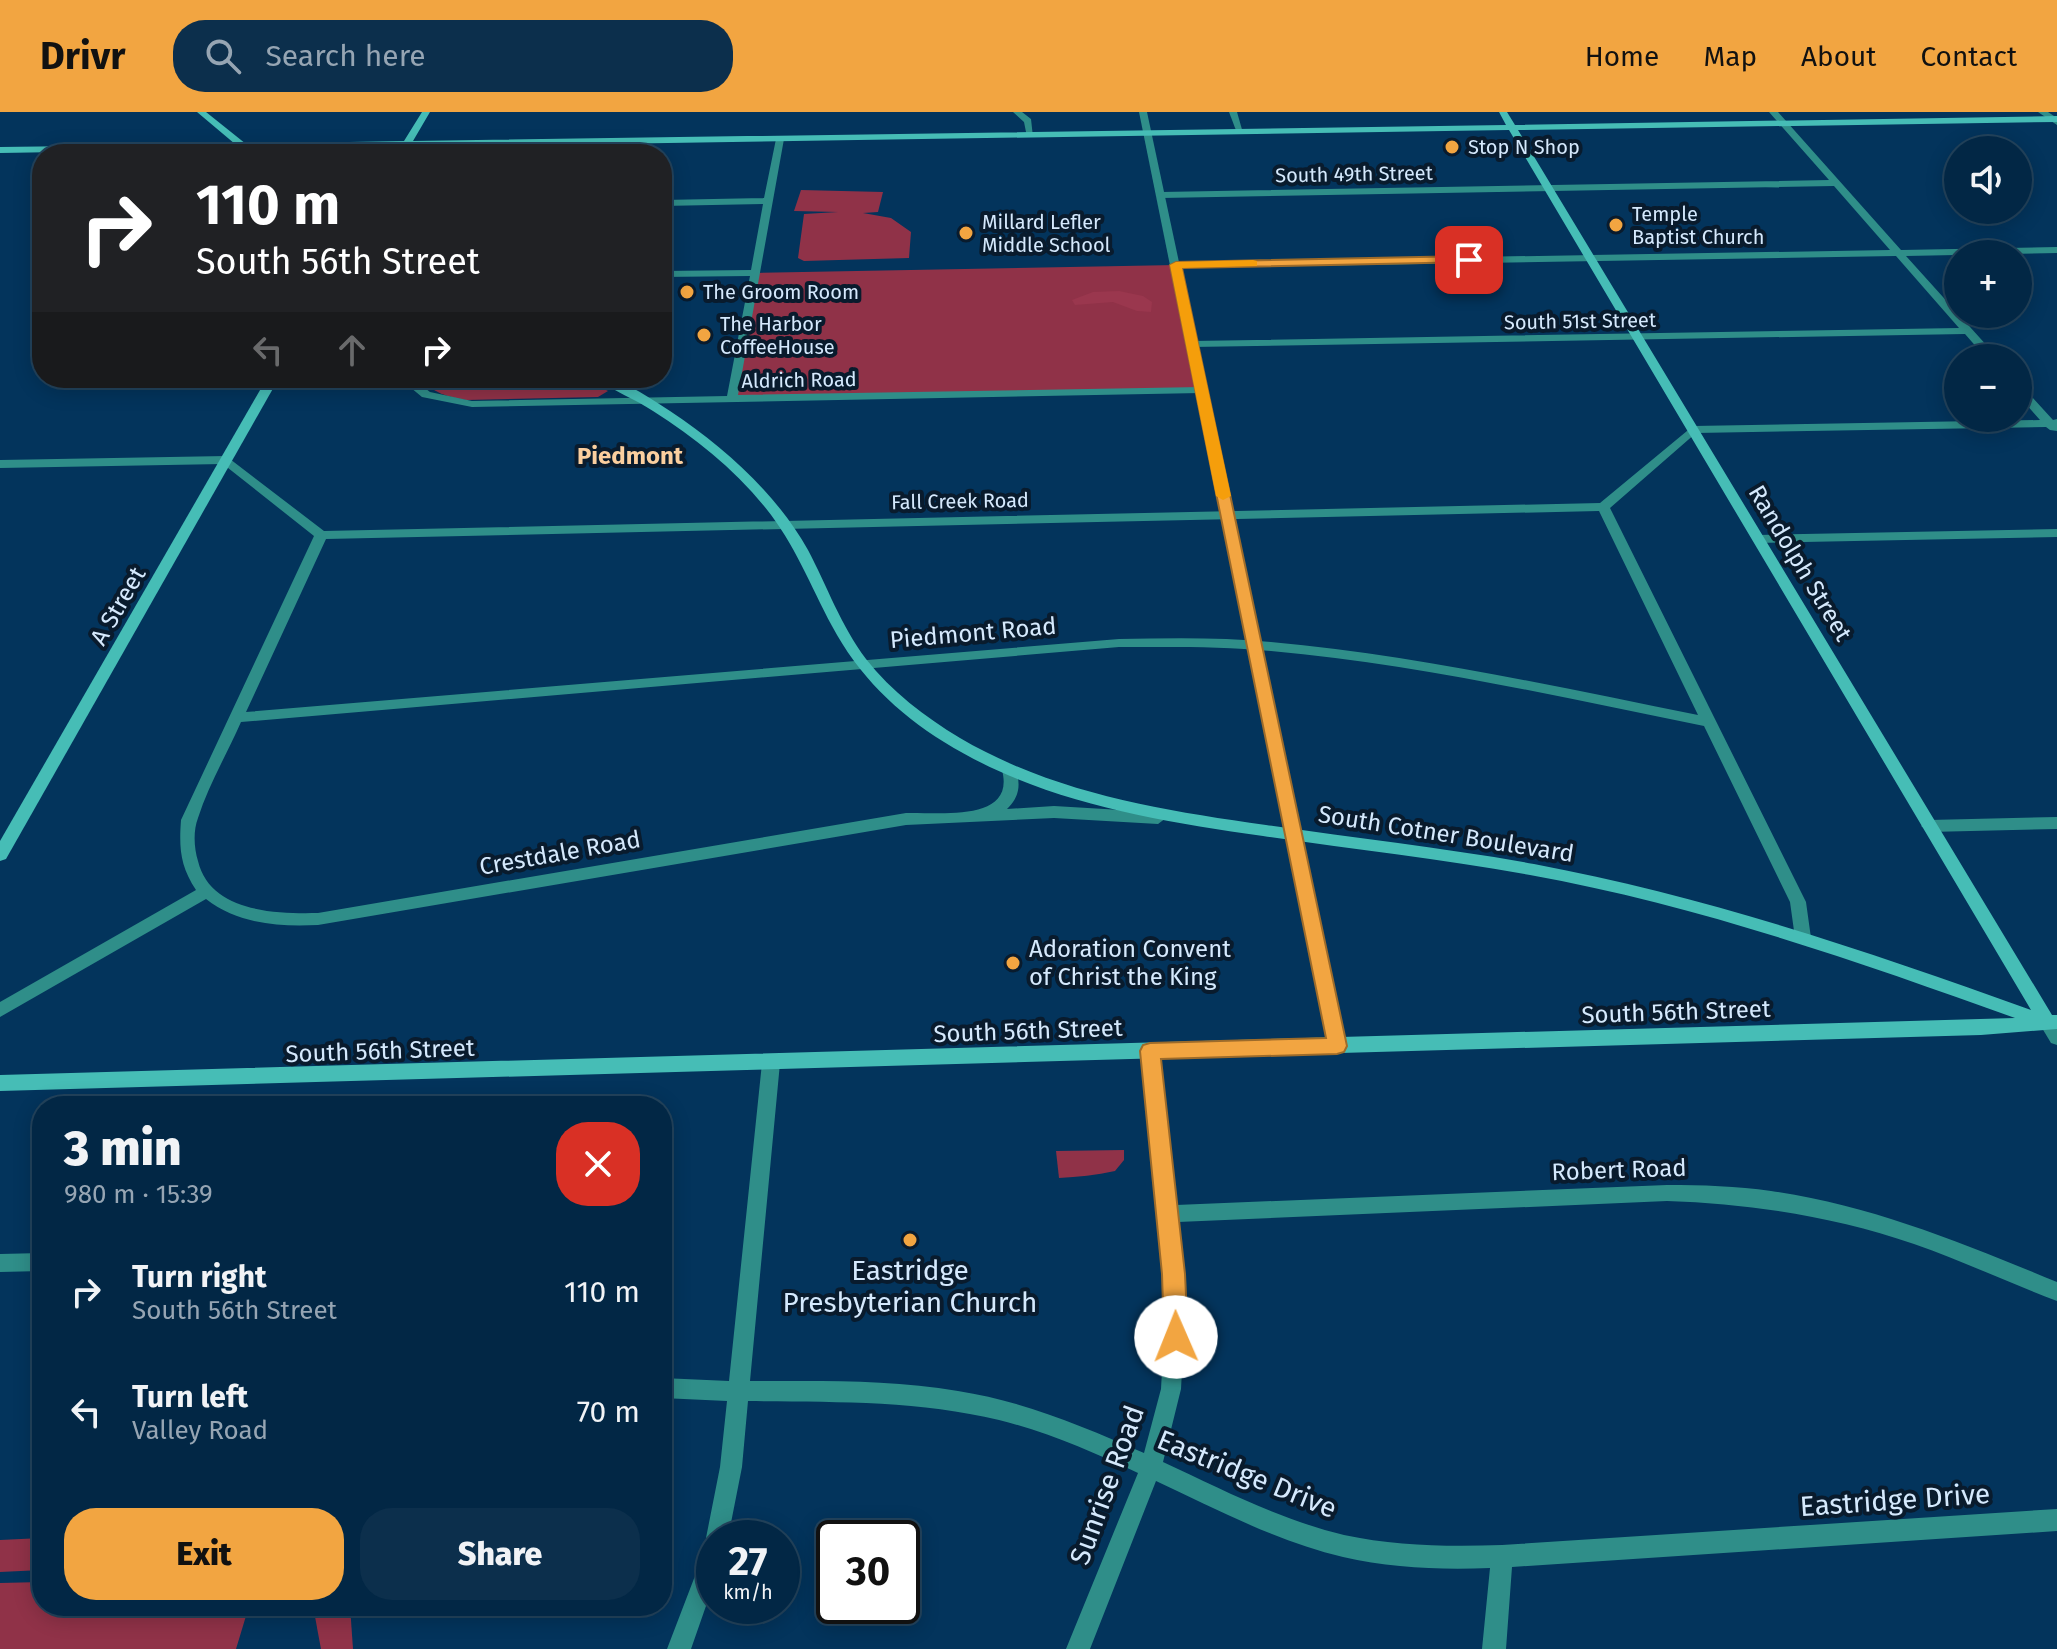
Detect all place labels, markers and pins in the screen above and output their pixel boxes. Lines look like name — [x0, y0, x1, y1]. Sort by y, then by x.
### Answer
place label: Stop N Shop — [1468, 135, 1580, 159]
marker: Stop N Shop — [1443, 138, 1461, 156]
place label: Temple Baptist Church — [1632, 202, 1764, 249]
place label: Millard Lefler Middle School — [982, 210, 1111, 257]
marker: Temple Baptist Church — [1607, 216, 1625, 234]
marker: Millard Lefler Middle School — [957, 224, 975, 242]
pin — [1435, 226, 1503, 294]
place label: The Groom Room — [703, 280, 859, 304]
marker: The Groom Room — [678, 283, 696, 301]
place label: The Harbor CoffeeHouse — [720, 312, 835, 359]
marker: The Harbor CoffeeHouse — [695, 326, 713, 344]
place label: Adoration Convent of Christ the King — [1029, 935, 1231, 991]
marker: Adoration Convent of Christ the King — [1004, 954, 1022, 972]
marker: Eastridge Presbyterian Church — [901, 1231, 919, 1249]
place label: Eastridge Presbyterian Church — [783, 1254, 1037, 1319]

